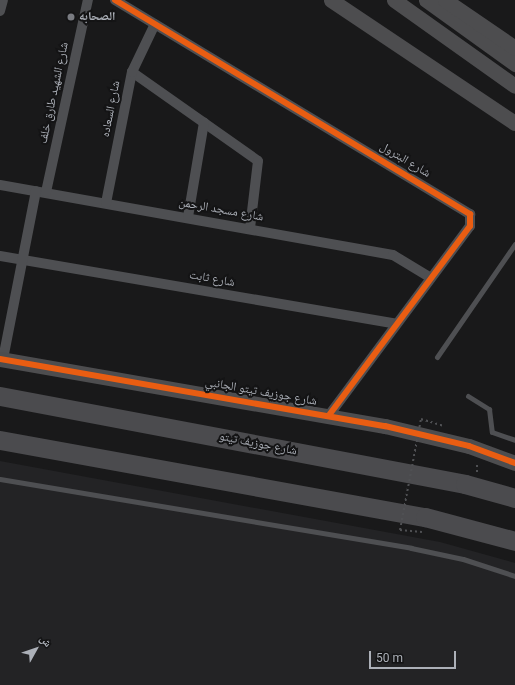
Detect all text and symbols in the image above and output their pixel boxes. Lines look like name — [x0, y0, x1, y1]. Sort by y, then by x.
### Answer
place label: الصحابه — [79, 10, 115, 24]
marker: الصحابه — [66, 12, 76, 22]
street label: شارع الشهيد طارق خلف — [36, 41, 72, 145]
street label: شارع السعاده — [98, 80, 124, 138]
street label: شارع البترول — [377, 139, 433, 181]
street label: شارع مسجد الرحمن — [178, 195, 264, 225]
street label: شارع ثابت — [188, 268, 236, 290]
street label: شارع جوزيف تيتو الجانبي — [204, 375, 318, 409]
street label: شارع جوزيف تيتو — [218, 429, 298, 459]
north arrow — [16, 629, 56, 669]
text: ش — [37, 632, 54, 650]
scale bar — [371, 643, 458, 669]
text: 50 m — [376, 651, 403, 665]

